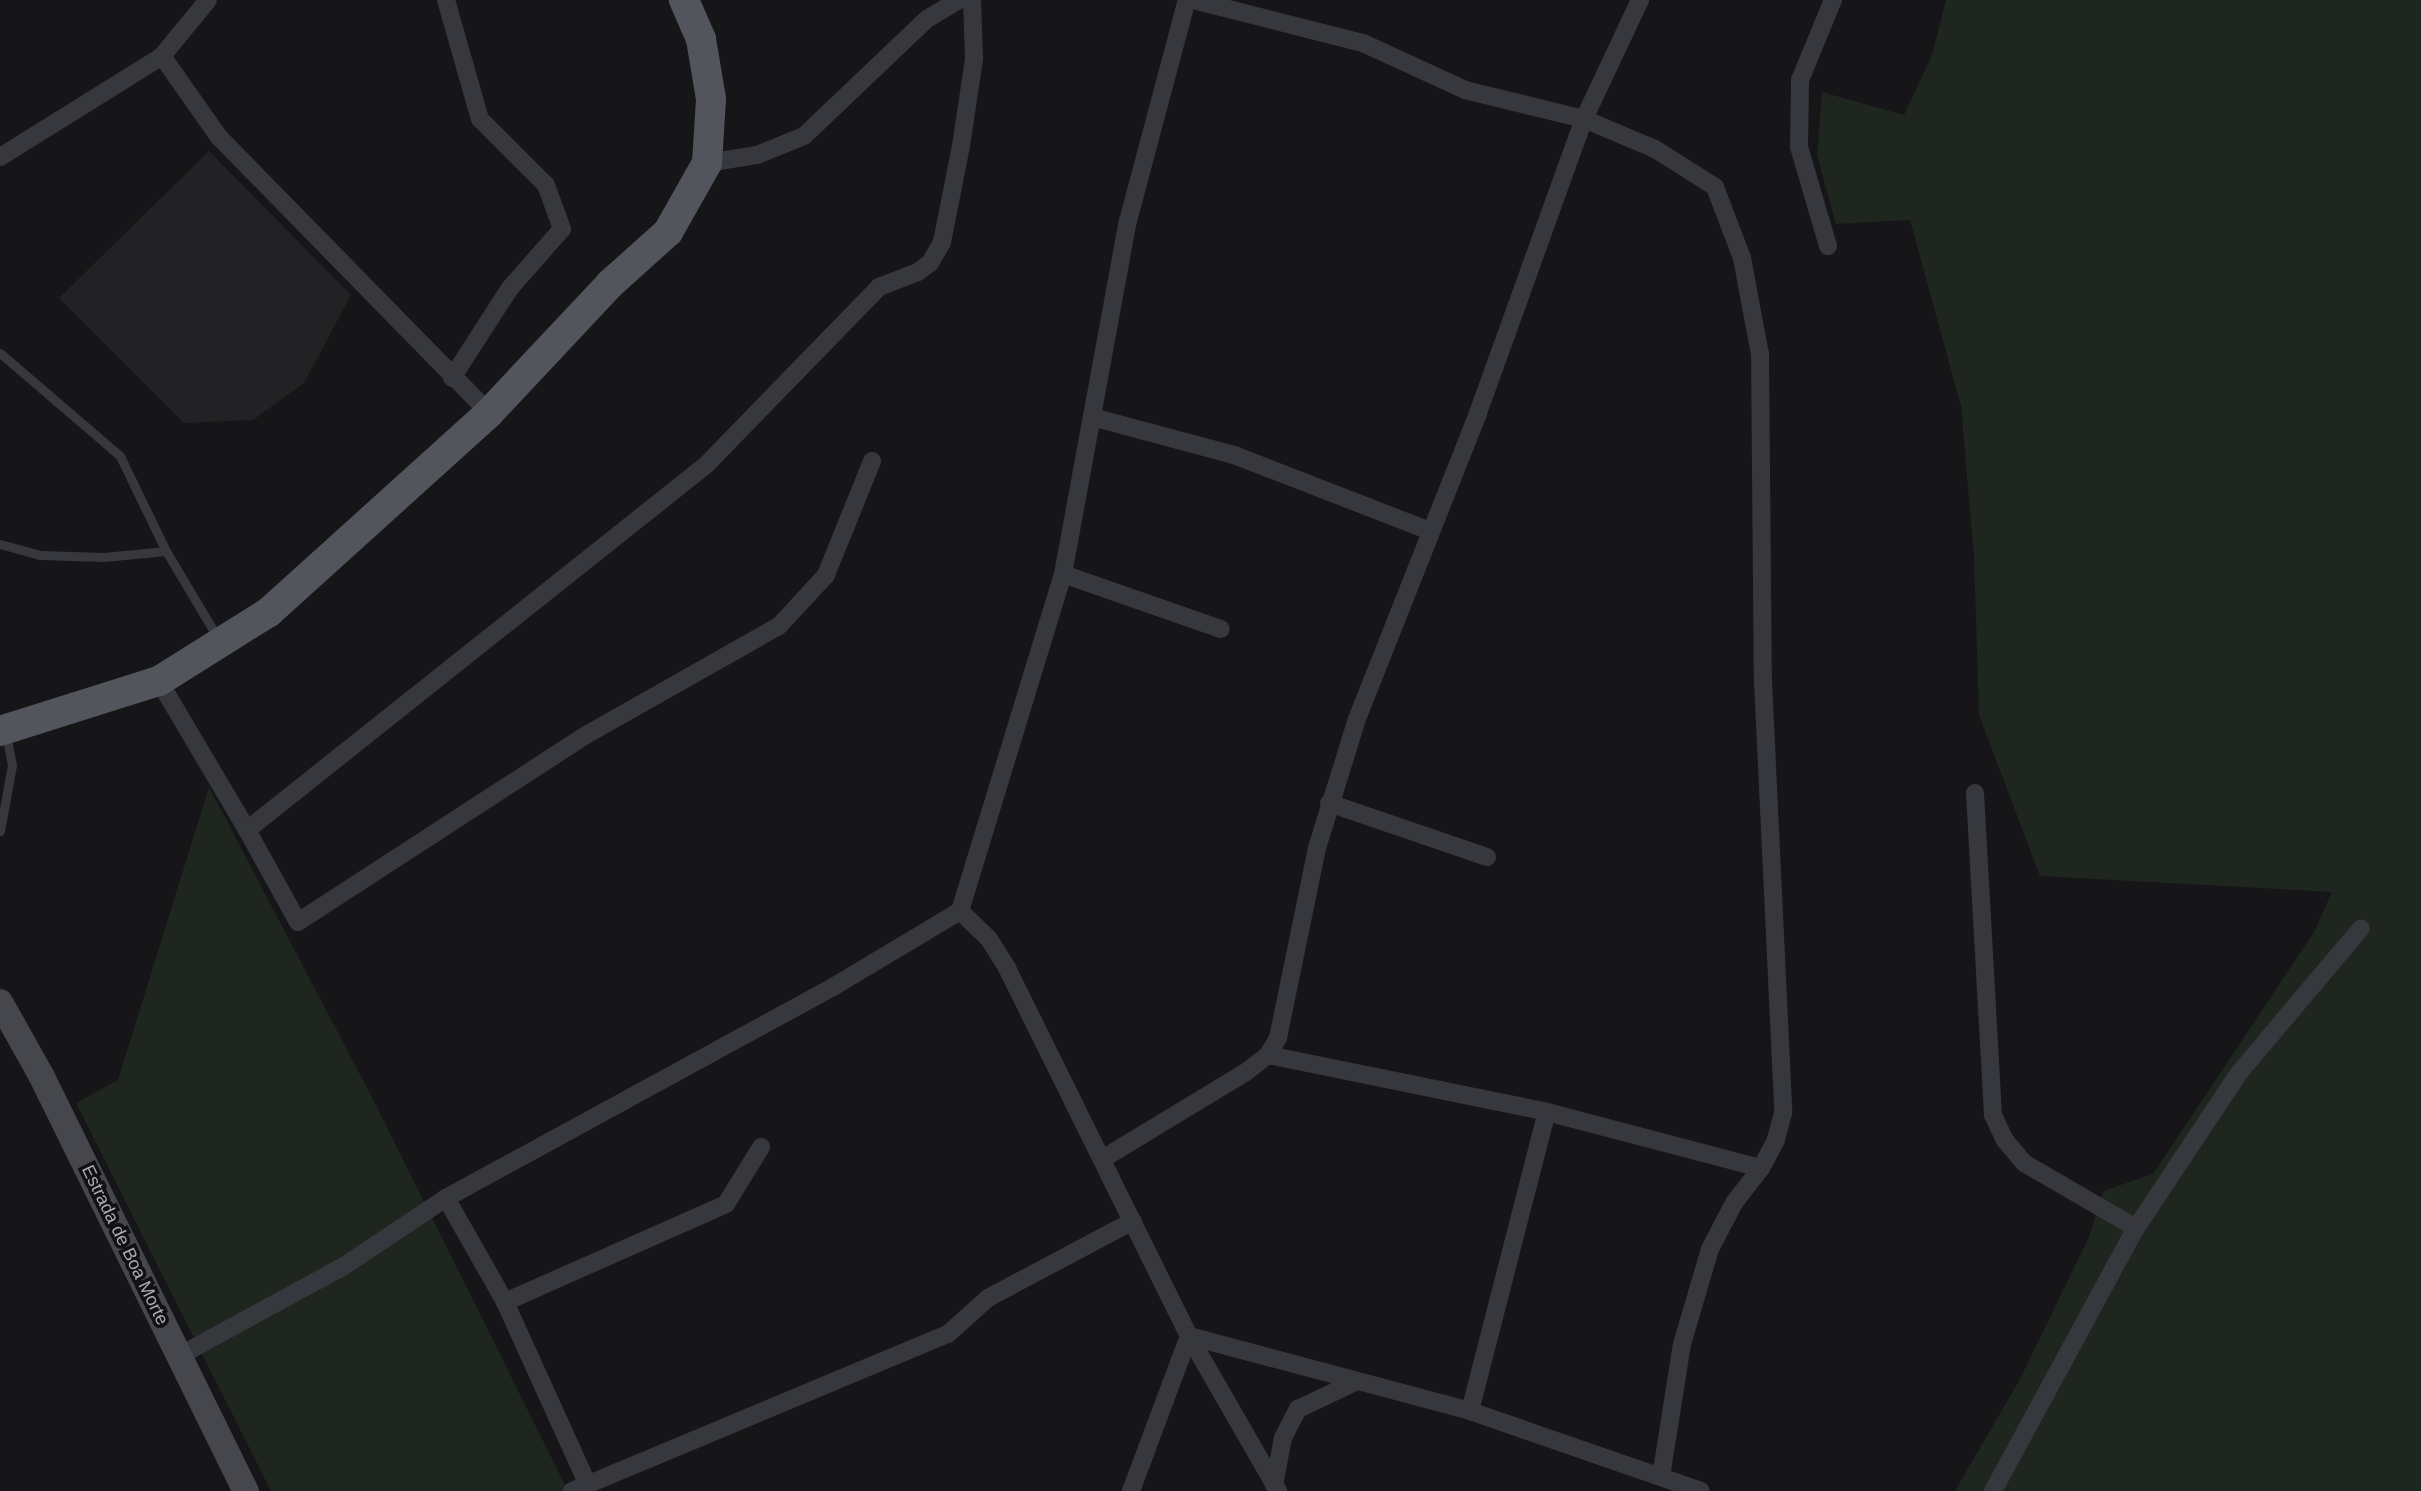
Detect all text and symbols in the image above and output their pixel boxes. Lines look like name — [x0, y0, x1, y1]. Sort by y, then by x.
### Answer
street label: Estrada de Boa Morte — [77, 1162, 173, 1328]

